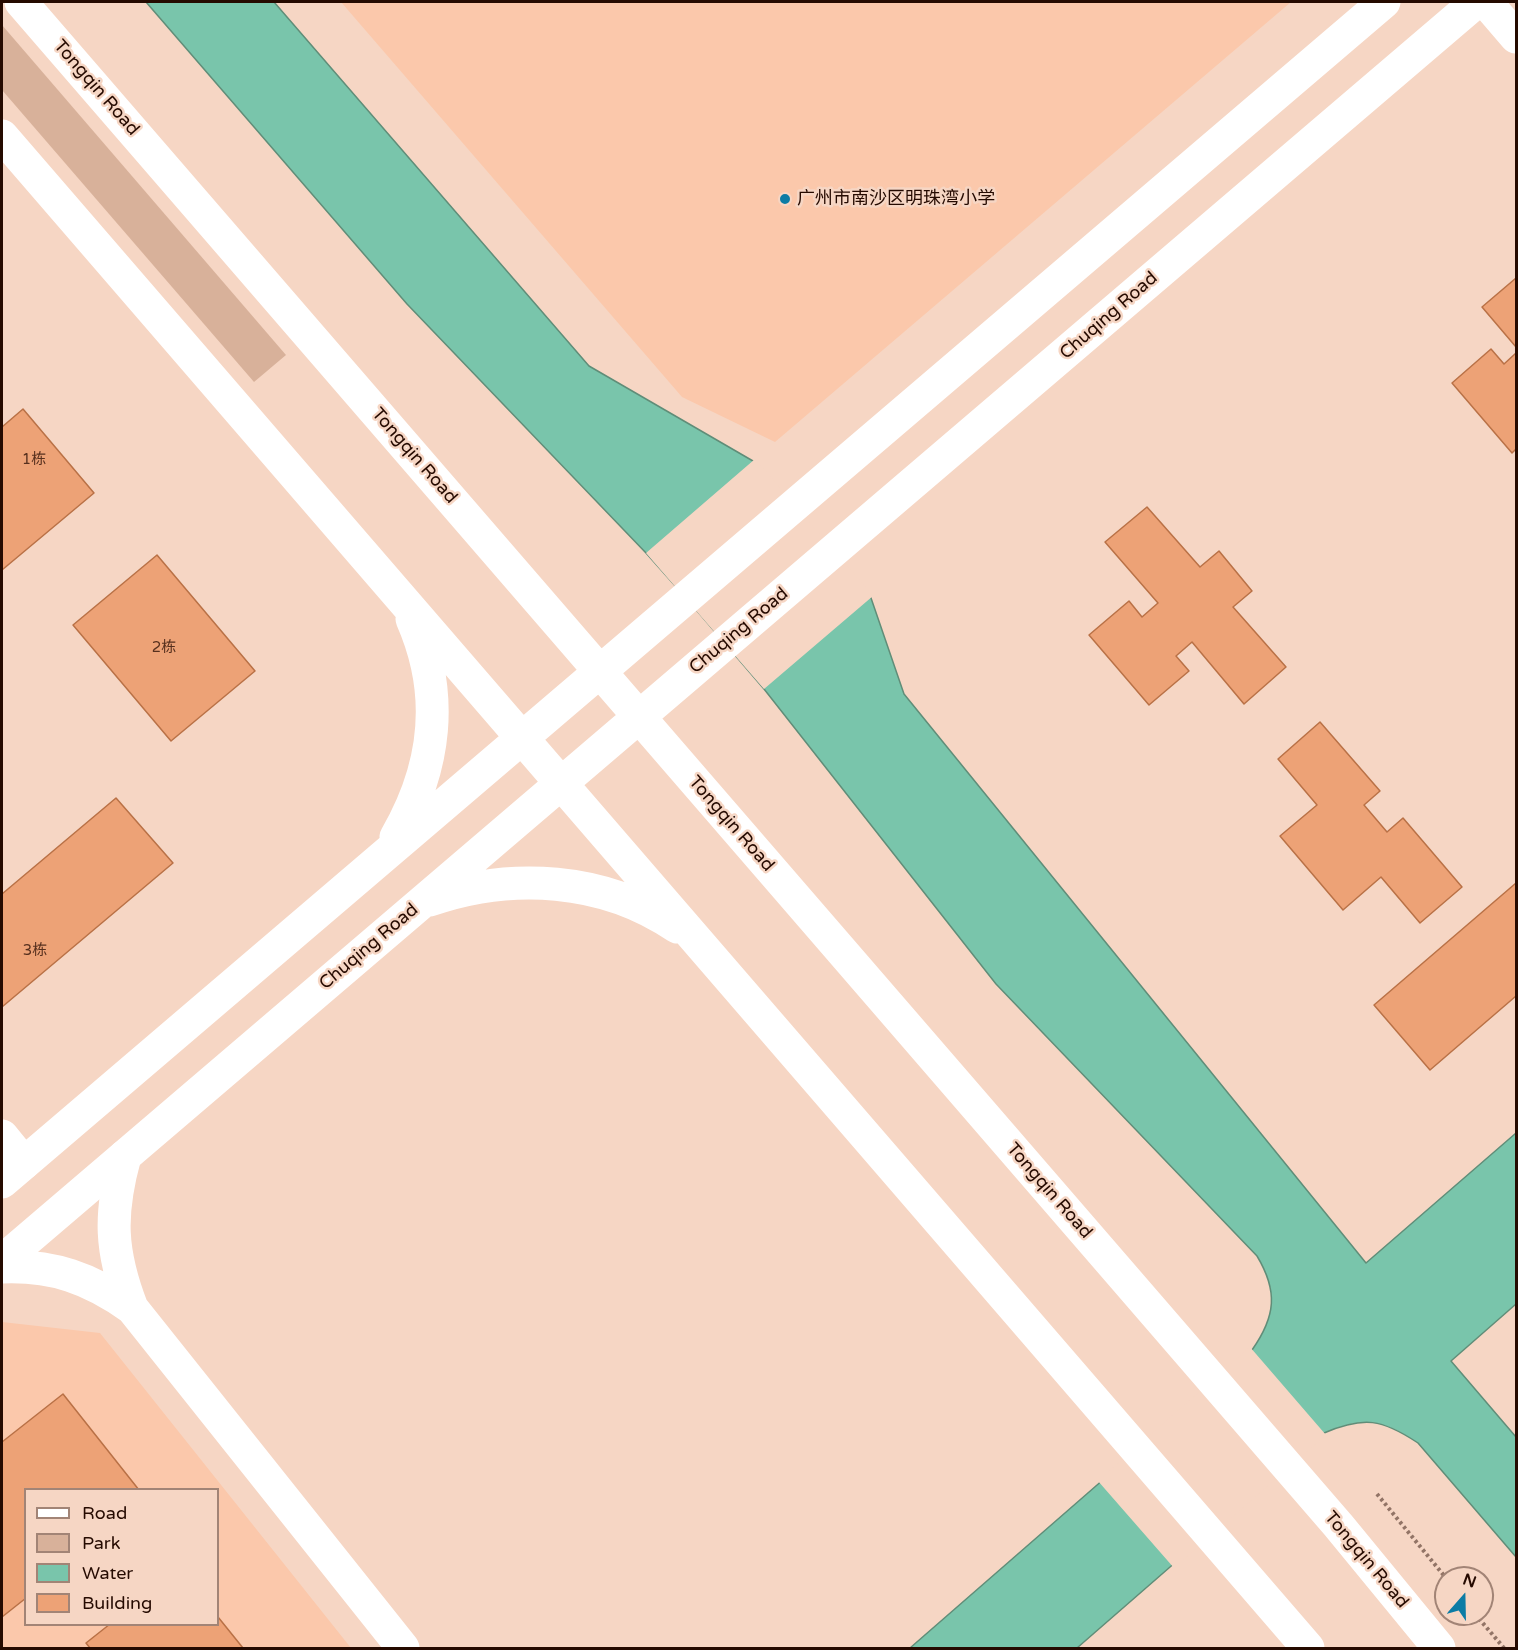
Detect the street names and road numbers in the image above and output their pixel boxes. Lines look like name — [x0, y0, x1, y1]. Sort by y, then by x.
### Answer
street label: Tongqin Road — [49, 36, 143, 140]
street label: Chuqing Road — [1056, 268, 1162, 364]
street label: Tongqin Road — [367, 404, 461, 508]
street label: Chuqing Road — [685, 583, 793, 679]
street label: Tongqin Road — [684, 772, 778, 876]
street label: Chuqing Road — [315, 899, 423, 995]
street label: Tongqin Road — [1002, 1139, 1096, 1243]
street label: Tongqin Road — [1319, 1507, 1413, 1613]

